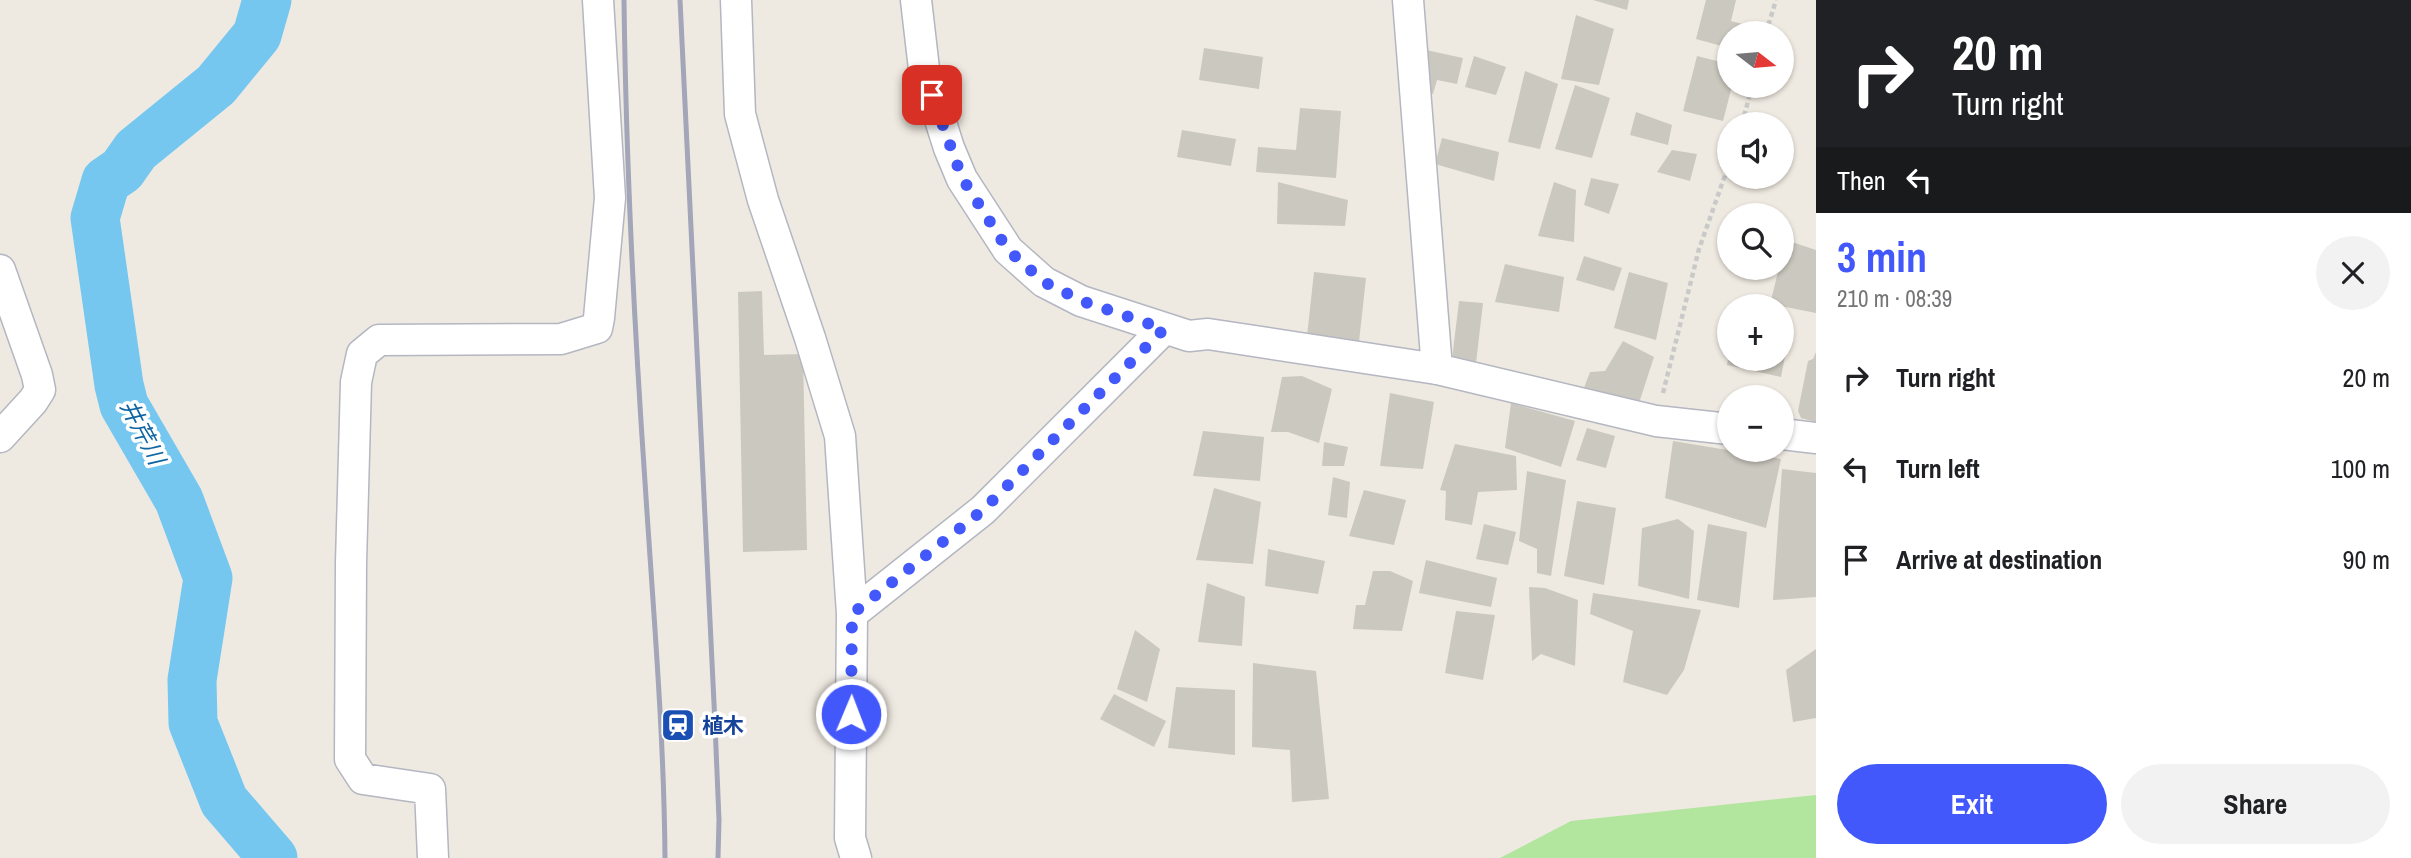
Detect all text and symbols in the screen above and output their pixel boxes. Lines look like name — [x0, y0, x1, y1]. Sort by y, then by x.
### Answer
text: 20 m — [1952, 19, 2044, 85]
north arrow — [1717, 21, 1794, 98]
map controls — [1717, 21, 1794, 462]
icon: right — [1837, 28, 1928, 119]
pin — [902, 65, 962, 125]
icon: arrive — [913, 76, 951, 114]
text: Turn right — [1952, 82, 2064, 125]
button: sound — [1717, 112, 1794, 189]
icon: left — [1900, 161, 1938, 199]
text: Then — [1837, 163, 1886, 198]
button: search — [1717, 203, 1794, 280]
text: 3 min — [1837, 229, 1927, 285]
button: close — [2316, 236, 2390, 310]
text: 210 m · 08:39 — [1837, 283, 1952, 314]
button: + — [1717, 294, 1794, 371]
icon: right — [1837, 359, 1875, 397]
text: Turn right — [1896, 360, 1995, 395]
text: 20 m — [2343, 360, 2390, 395]
button: − — [1717, 385, 1794, 462]
water label: 井芹川 — [114, 394, 174, 472]
icon: left — [1837, 450, 1875, 488]
text: Turn left — [1896, 451, 1980, 486]
text: 100 m — [2331, 451, 2390, 486]
icon: arrive — [1837, 541, 1875, 579]
text: Arrive at destination — [1896, 542, 2102, 577]
text: 90 m — [2343, 542, 2390, 577]
position arrow — [814, 677, 888, 751]
station icon: 植木 — [659, 706, 697, 744]
place label: 植木 — [702, 711, 744, 740]
button: Exit — [1837, 764, 2107, 844]
button: Share — [2121, 764, 2390, 844]

